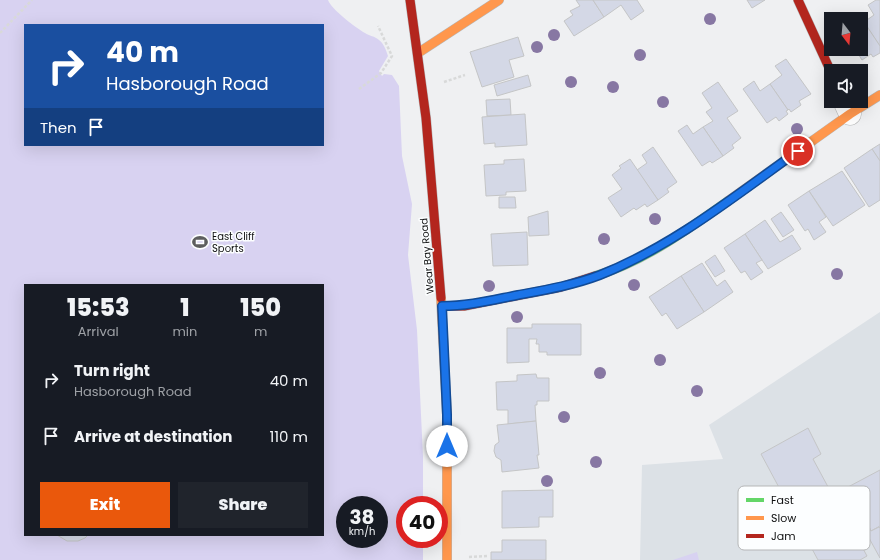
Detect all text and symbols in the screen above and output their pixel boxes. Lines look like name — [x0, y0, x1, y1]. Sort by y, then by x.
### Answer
north arrow — [824, 12, 868, 56]
map controls — [824, 12, 868, 108]
text: 40 m — [106, 33, 179, 72]
icon: right — [40, 40, 92, 92]
button: sound — [824, 64, 868, 108]
text: Hasborough Road — [106, 71, 269, 96]
icon: arrive — [85, 116, 107, 138]
text: Then — [40, 117, 77, 138]
pin — [781, 134, 815, 168]
icon: arrive — [787, 140, 809, 162]
street label: Wear Bay Road — [416, 217, 438, 295]
place label: East Cliff Sports — [212, 229, 255, 256]
sports icon: East Cliff Sports — [191, 233, 209, 251]
text: 15:53 — [67, 291, 130, 324]
text: 1 — [180, 291, 190, 324]
text: 150 — [240, 291, 281, 324]
text: Arrival — [78, 322, 119, 341]
text: min — [172, 322, 197, 341]
text: m — [254, 322, 267, 341]
text: Turn right — [74, 360, 150, 381]
icon: right — [40, 369, 62, 391]
text: 40 m — [270, 370, 308, 391]
text: Hasborough Road — [74, 382, 192, 401]
icon: arrive — [40, 425, 62, 447]
position arrow — [426, 425, 468, 467]
text: Arrive at destination — [74, 426, 232, 447]
text: 110 m — [270, 426, 308, 447]
button: Exit — [40, 482, 170, 528]
button: Share — [178, 482, 308, 528]
legend — [738, 486, 870, 550]
text: Fast — [771, 492, 794, 508]
speed limit sign: 40 — [396, 496, 448, 548]
text: 38 — [349, 503, 375, 531]
text: Slow — [771, 510, 796, 526]
text: km/h — [349, 524, 375, 539]
text: Jam — [771, 528, 796, 544]

